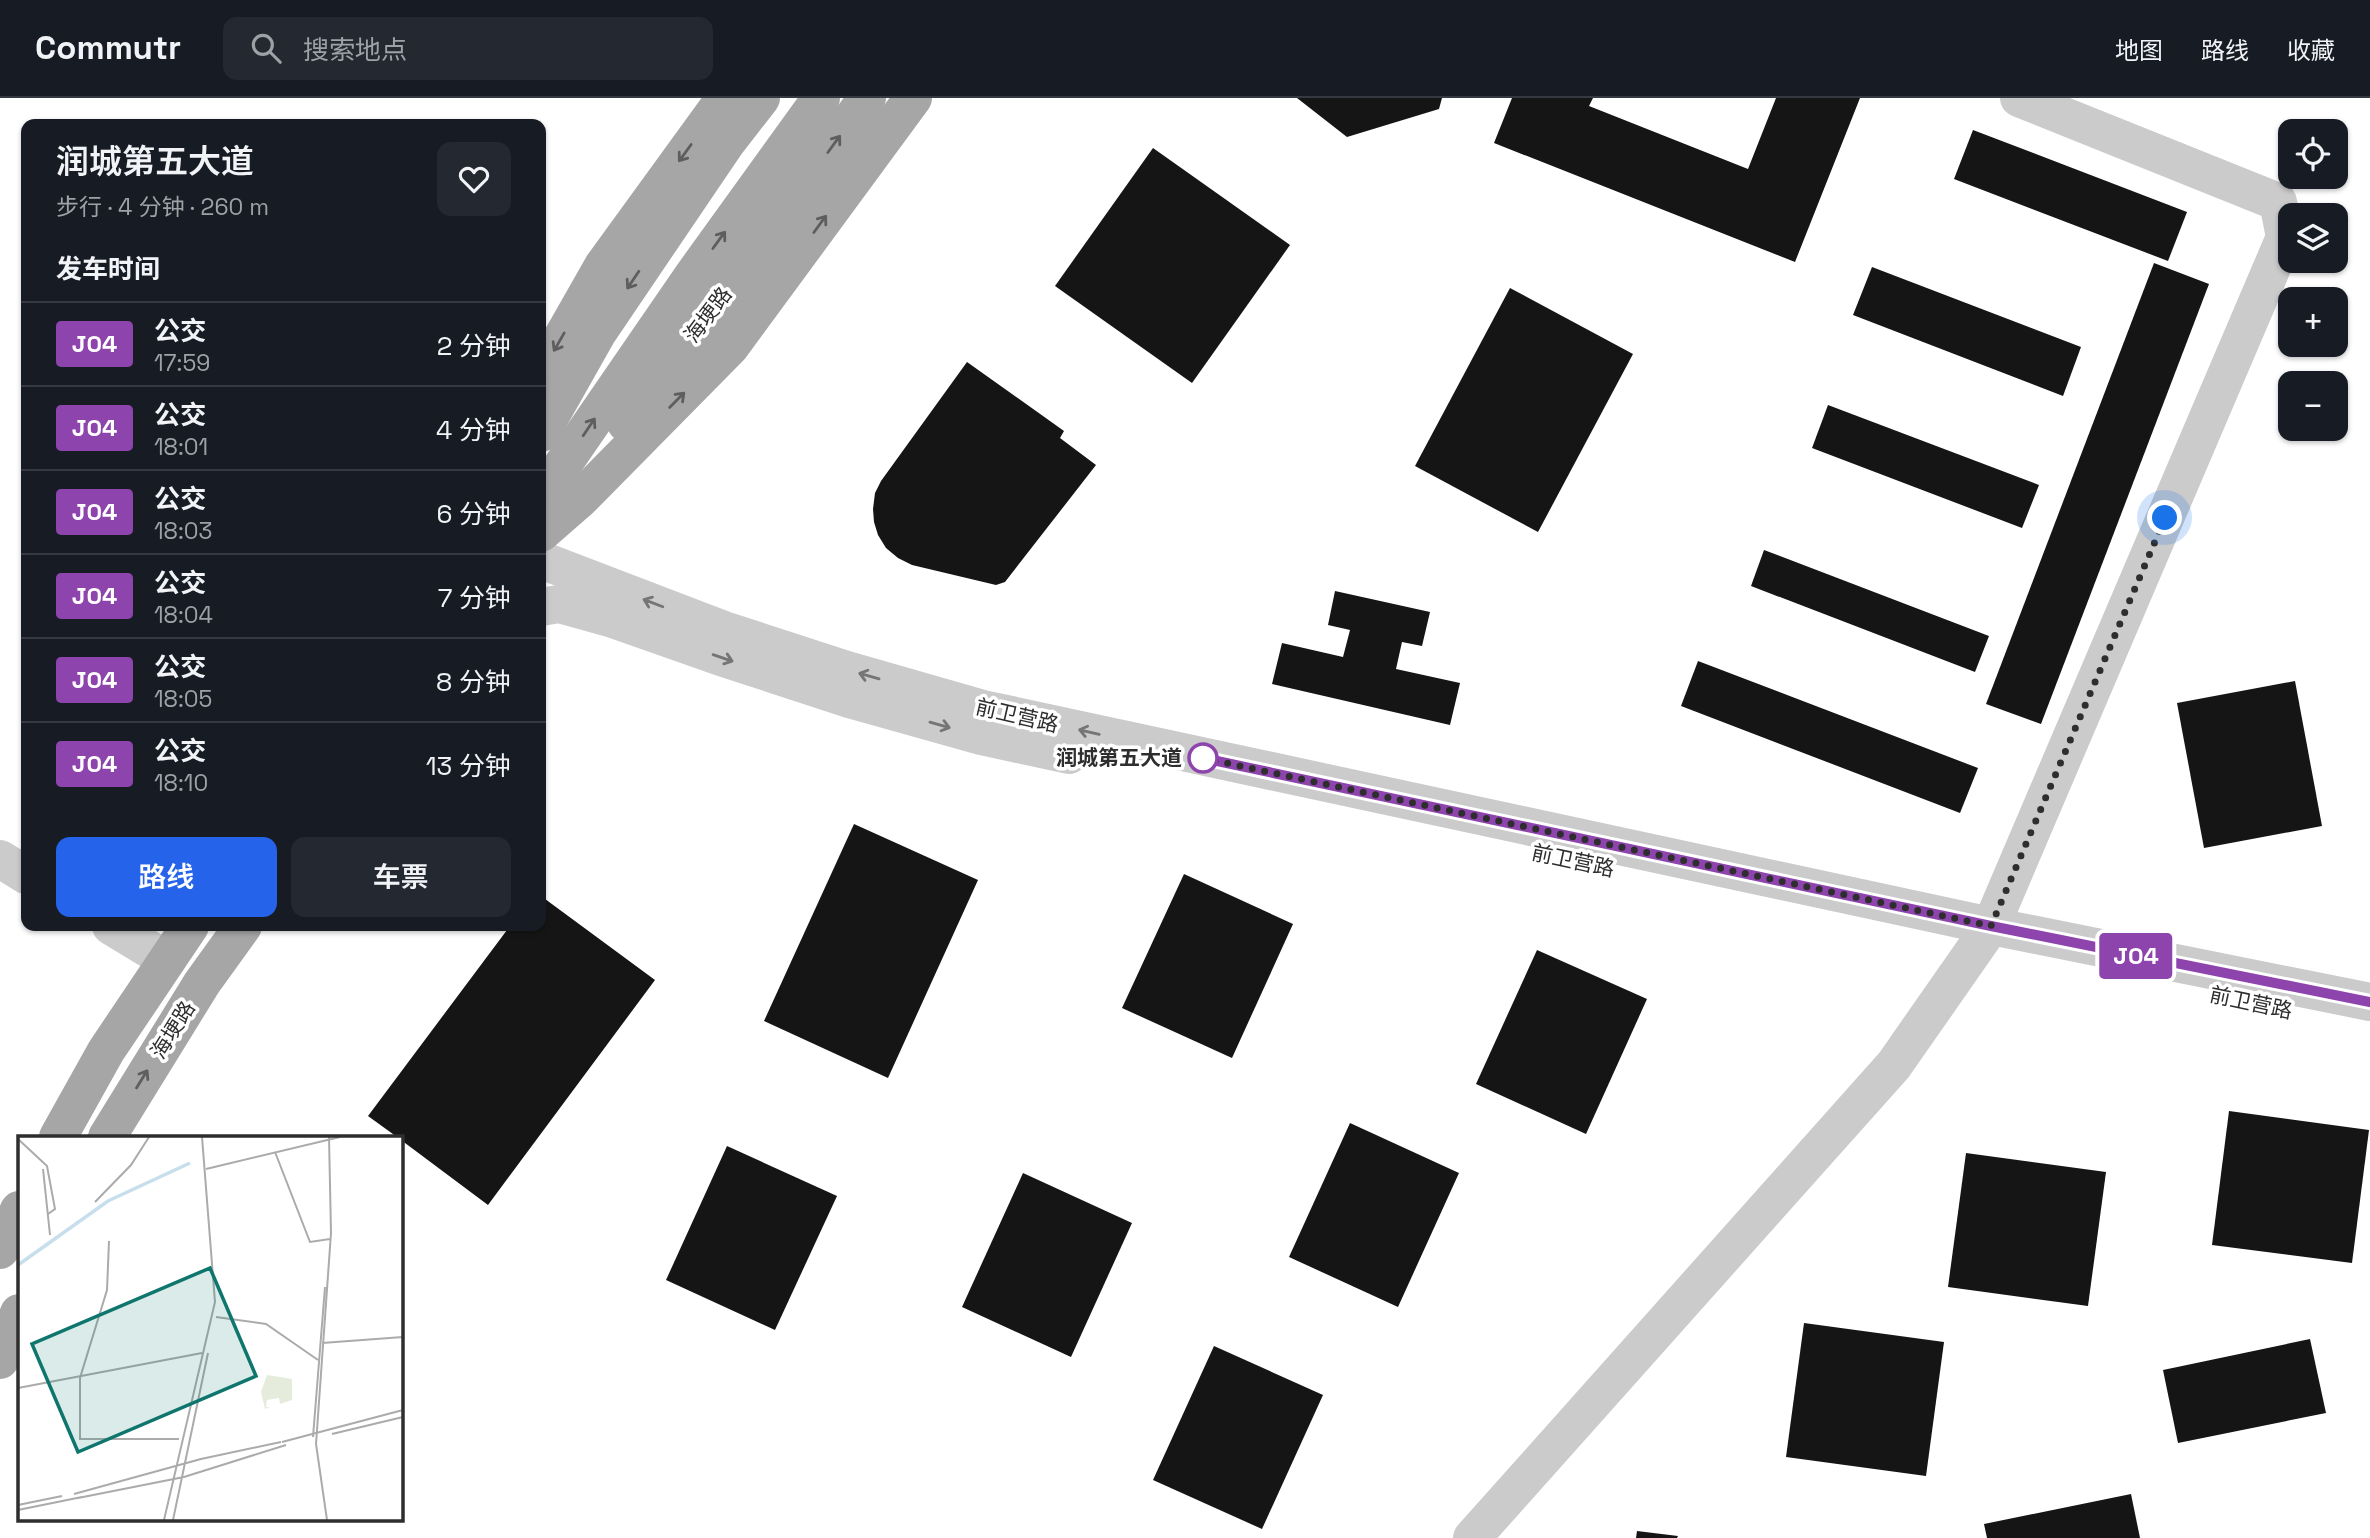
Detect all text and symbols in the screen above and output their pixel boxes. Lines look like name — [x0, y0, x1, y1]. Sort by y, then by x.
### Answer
search box — [223, 17, 713, 80]
text: Commutr — [35, 27, 181, 69]
icon: search — [247, 29, 285, 67]
text: 搜索地点 — [303, 33, 407, 67]
text: 地图 — [2115, 35, 2163, 66]
text: 路线 — [2201, 35, 2249, 66]
text: 收藏 — [2287, 35, 2335, 66]
map controls — [2278, 119, 2348, 441]
button: locate — [2278, 119, 2348, 189]
one-way arrow — [826, 135, 841, 154]
text: 润城第五大道 — [56, 141, 254, 183]
button: heart — [437, 142, 511, 216]
one-way arrow — [678, 143, 692, 162]
text: 步行 · 4 分钟 · 260 m — [56, 192, 269, 222]
button: layers — [2278, 203, 2348, 273]
one-way arrow — [813, 215, 828, 234]
one-way arrow — [712, 231, 726, 250]
text: 发车时间 — [56, 252, 160, 286]
one-way arrow — [626, 270, 640, 289]
street label: 海埂路 — [678, 281, 737, 348]
button: + — [2278, 287, 2348, 357]
text: 公交 — [154, 314, 206, 348]
text: J04 — [72, 328, 117, 359]
text: 2 分钟 — [437, 329, 511, 363]
one-way arrow — [552, 332, 566, 352]
text: 17:59 — [154, 348, 210, 378]
button: − — [2278, 371, 2348, 441]
one-way arrow — [669, 392, 686, 409]
text: 公交 — [154, 398, 206, 432]
text: J04 — [72, 412, 117, 443]
text: 4 分钟 — [436, 413, 511, 447]
one-way arrow — [582, 418, 596, 437]
text: 18:01 — [154, 432, 208, 462]
text: 公交 — [154, 482, 206, 516]
text: J04 — [72, 496, 117, 527]
text: 6 分钟 — [436, 497, 511, 531]
your location — [2147, 500, 2182, 535]
text: 18:03 — [154, 516, 212, 546]
text: 公交 — [154, 566, 206, 600]
text: J04 — [72, 580, 117, 611]
text: 7 分钟 — [438, 581, 511, 615]
one-way arrow — [643, 595, 665, 608]
text: 18:04 — [154, 600, 213, 630]
text: 公交 — [154, 650, 206, 684]
one-way arrow — [711, 653, 733, 665]
text: J04 — [72, 664, 117, 695]
text: 8 分钟 — [436, 665, 511, 699]
one-way arrow — [858, 669, 880, 682]
text: 18:05 — [154, 684, 212, 714]
street label: 前卫营路 — [973, 693, 1061, 738]
one-way arrow — [929, 719, 951, 732]
one-way arrow — [1078, 725, 1101, 739]
text: 公交 — [154, 734, 206, 768]
marker: 润城第五大道 — [1188, 743, 1218, 773]
place label: 润城第五大道 — [1056, 744, 1182, 771]
text: J04 — [72, 748, 117, 779]
text: 13 分钟 — [426, 749, 511, 783]
text: 18:10 — [154, 768, 208, 798]
button: 路线 — [56, 837, 277, 917]
button: 车票 — [291, 837, 511, 917]
street label: 前卫营路 — [1529, 839, 1617, 882]
line badge: J04 — [2096, 933, 2176, 979]
text: J04 — [2113, 940, 2159, 971]
street label: 前卫营路 — [2207, 981, 2295, 1024]
street label: 海埂路 — [144, 996, 201, 1064]
one-way arrow — [135, 1070, 150, 1089]
inset map — [18, 1136, 402, 1520]

